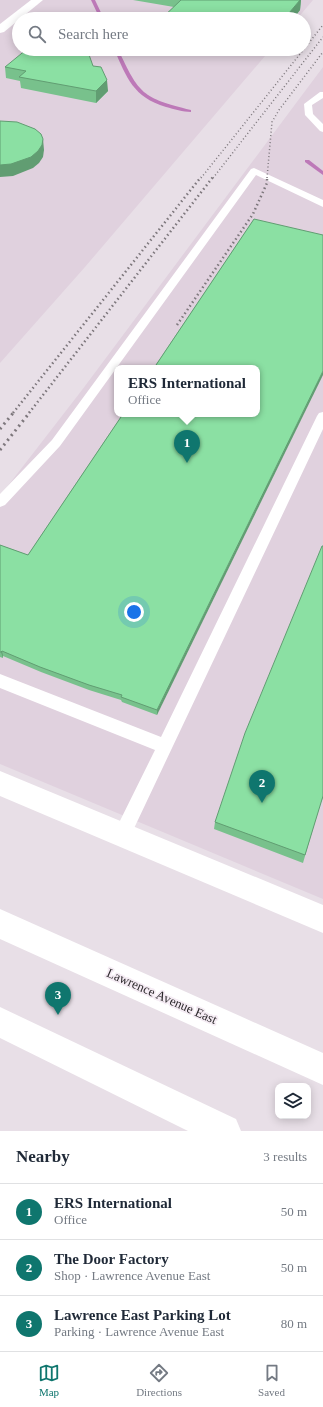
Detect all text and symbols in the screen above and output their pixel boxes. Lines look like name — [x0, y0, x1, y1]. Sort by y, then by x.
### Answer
search box — [12, 12, 311, 56]
icon: search — [26, 23, 48, 45]
text: Search here — [58, 26, 128, 42]
popup — [114, 365, 260, 417]
text: ERS International — [128, 375, 246, 391]
text: Office — [128, 392, 161, 407]
pin: 1 — [174, 430, 200, 463]
your location — [124, 602, 144, 622]
pin: 2 — [249, 770, 275, 803]
street label: Lawrence Avenue East — [105, 965, 220, 1027]
pin: 3 — [45, 982, 71, 1015]
map controls — [275, 1083, 311, 1119]
button: layers — [275, 1083, 311, 1119]
text: Nearby — [16, 1147, 70, 1166]
text: 3 results — [263, 1149, 307, 1164]
text: ERS International — [54, 1195, 172, 1211]
text: 1 — [26, 1204, 32, 1219]
text: 50 m — [281, 1204, 307, 1219]
text: Office — [54, 1212, 87, 1227]
text: The Door Factory — [54, 1251, 169, 1267]
text: 2 — [26, 1260, 32, 1275]
text: 50 m — [281, 1260, 307, 1275]
text: Shop · Lawrence Avenue East — [54, 1268, 210, 1283]
text: Lawrence East Parking Lot — [54, 1307, 231, 1323]
text: 3 — [26, 1316, 32, 1331]
text: 80 m — [281, 1316, 307, 1331]
text: Parking · Lawrence Avenue East — [54, 1324, 224, 1339]
tab: Map — [38, 1362, 60, 1398]
tab: Directions — [136, 1362, 182, 1398]
tab: Saved — [258, 1362, 285, 1398]

